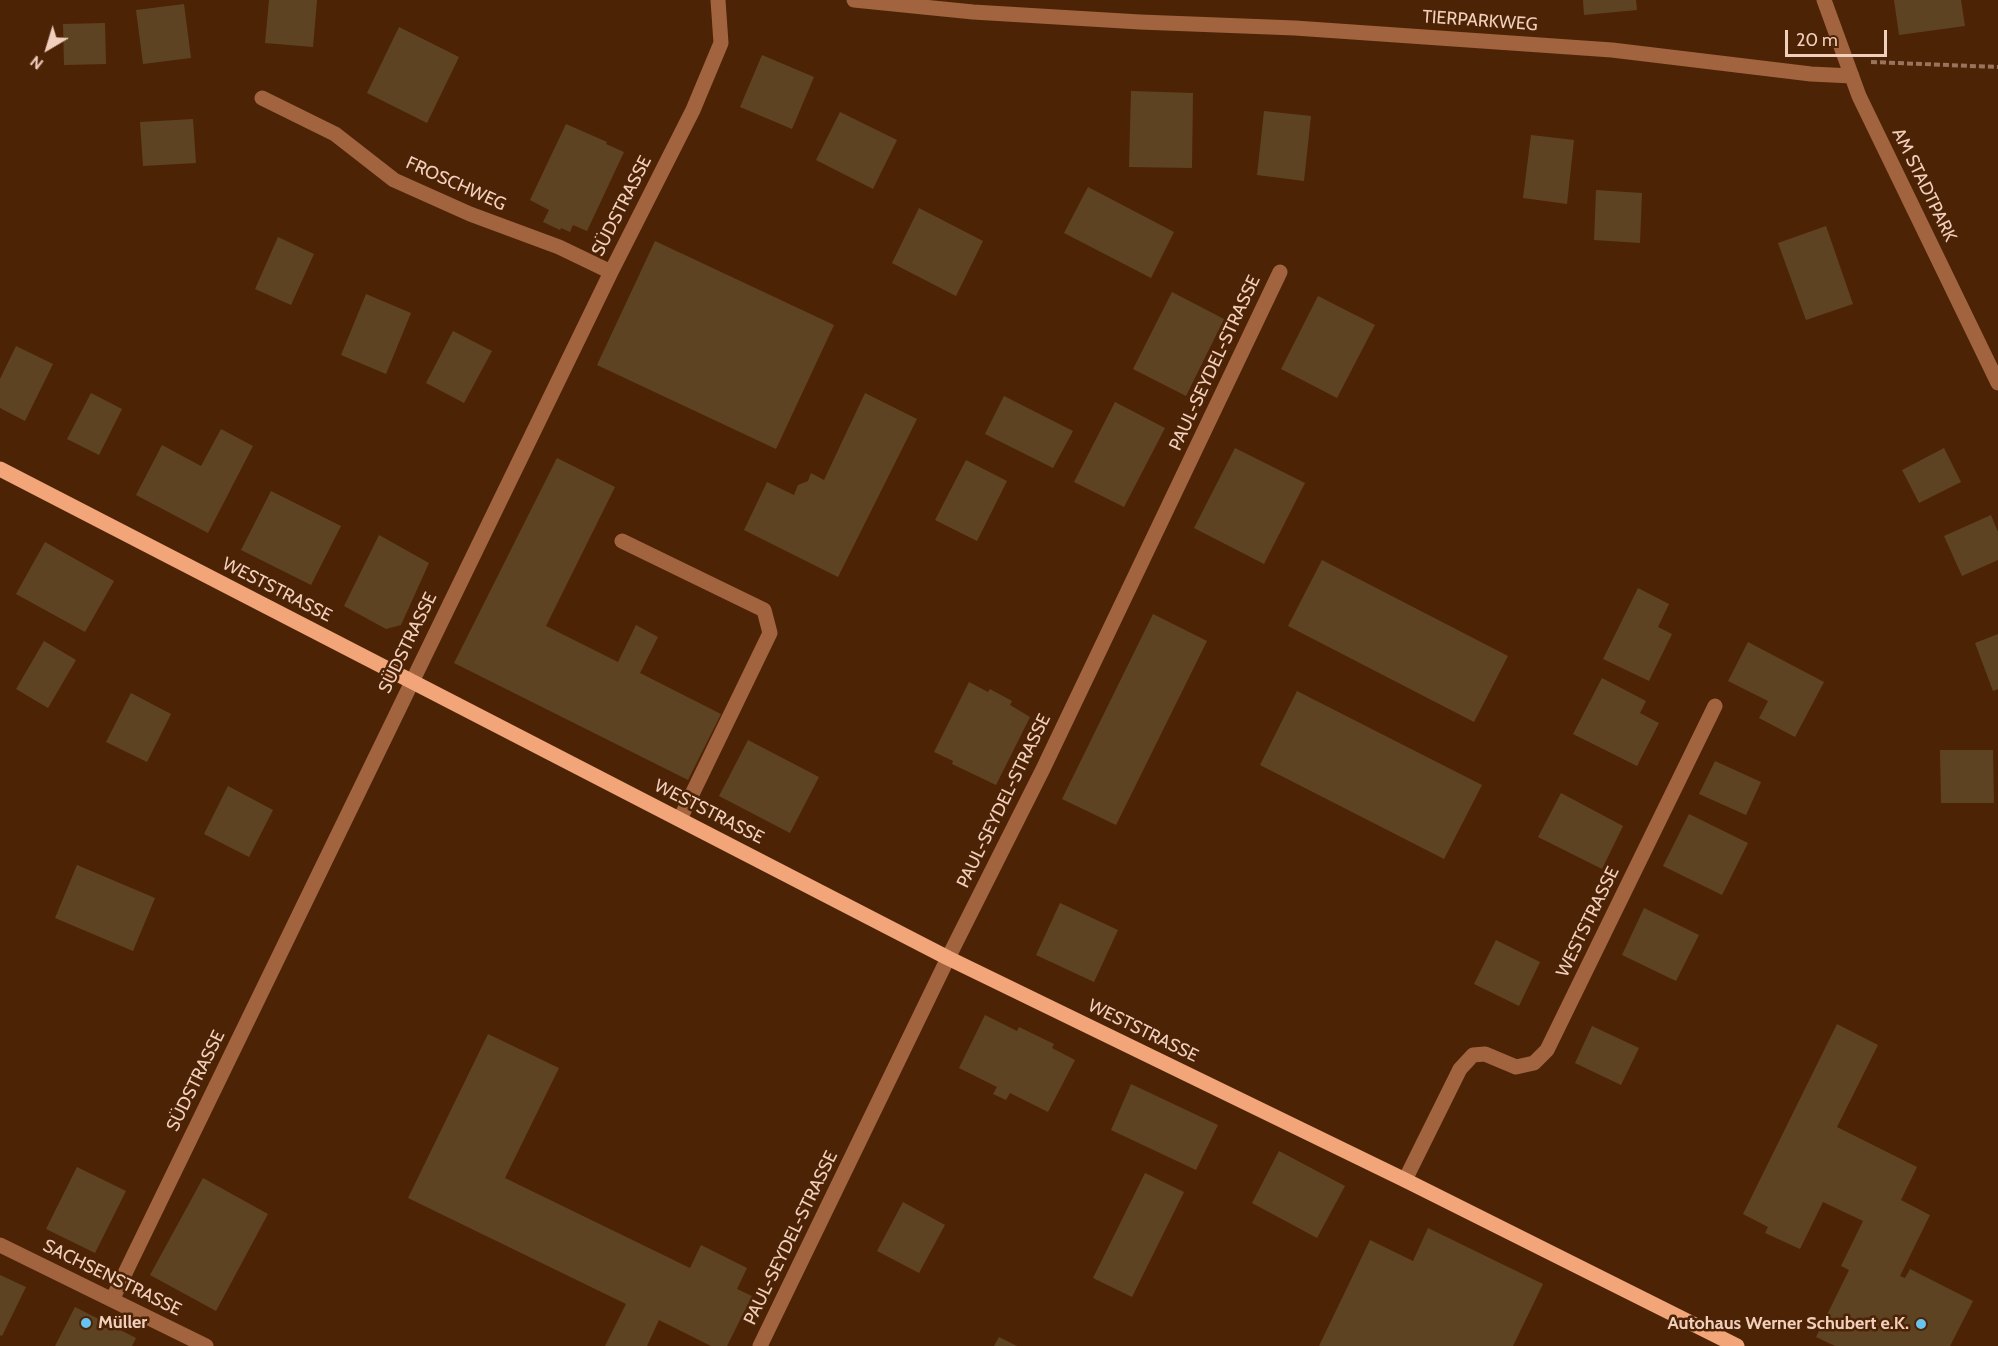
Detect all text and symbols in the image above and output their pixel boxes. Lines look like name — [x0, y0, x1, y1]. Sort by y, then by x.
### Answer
street label: TIERPARKWEG — [1422, 6, 1538, 36]
north arrow — [18, 18, 78, 78]
scale bar — [1788, 18, 1890, 56]
text: 20 m — [1796, 29, 1838, 51]
text: N — [26, 52, 47, 74]
street label: AM STADTPARK — [1887, 125, 1961, 245]
street label: FROSCHWEG — [403, 152, 509, 216]
street label: SÜDSTRASSE — [587, 152, 657, 260]
street label: PAUL-SEYDEL-STRASSE — [1165, 272, 1265, 454]
street label: WESTSTRASSE — [219, 553, 335, 627]
street label: SÜDSTRASSE — [374, 589, 442, 697]
street label: PAUL-SEYDEL-STRASSE — [952, 710, 1056, 892]
street label: WESTSTRASSE — [651, 775, 767, 849]
street label: WESTSTRASSE — [1552, 863, 1624, 981]
street label: WESTSTRASSE — [1084, 995, 1202, 1067]
street label: SÜDSTRASSE — [162, 1027, 230, 1135]
street label: PAUL-SEYDEL-STRASSE — [739, 1147, 843, 1329]
street label: SACHSENSTRASSE — [39, 1235, 185, 1321]
place label: Müller — [98, 1312, 147, 1334]
place label: Autohaus Werner Schubert e.K. — [1668, 1313, 1909, 1335]
marker: Müller — [79, 1316, 93, 1330]
marker: Autohaus Werner Schubert e.K. — [1914, 1317, 1928, 1331]

